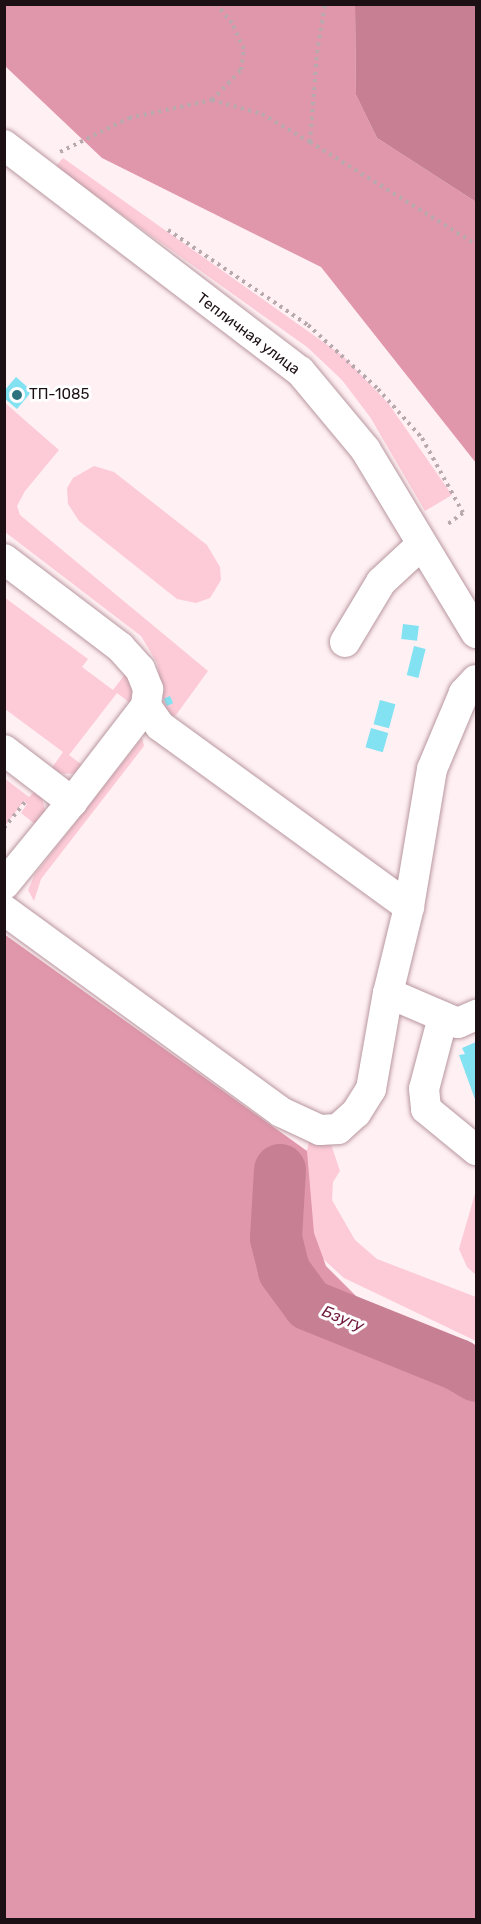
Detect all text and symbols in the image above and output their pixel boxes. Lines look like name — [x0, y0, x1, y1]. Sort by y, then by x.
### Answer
street label: Тепличная улица — [193, 289, 303, 379]
place label: ТП-1085 — [29, 386, 89, 404]
marker: ТП-1085 — [10, 388, 24, 402]
water label: Бзугу — [319, 1302, 367, 1336]

